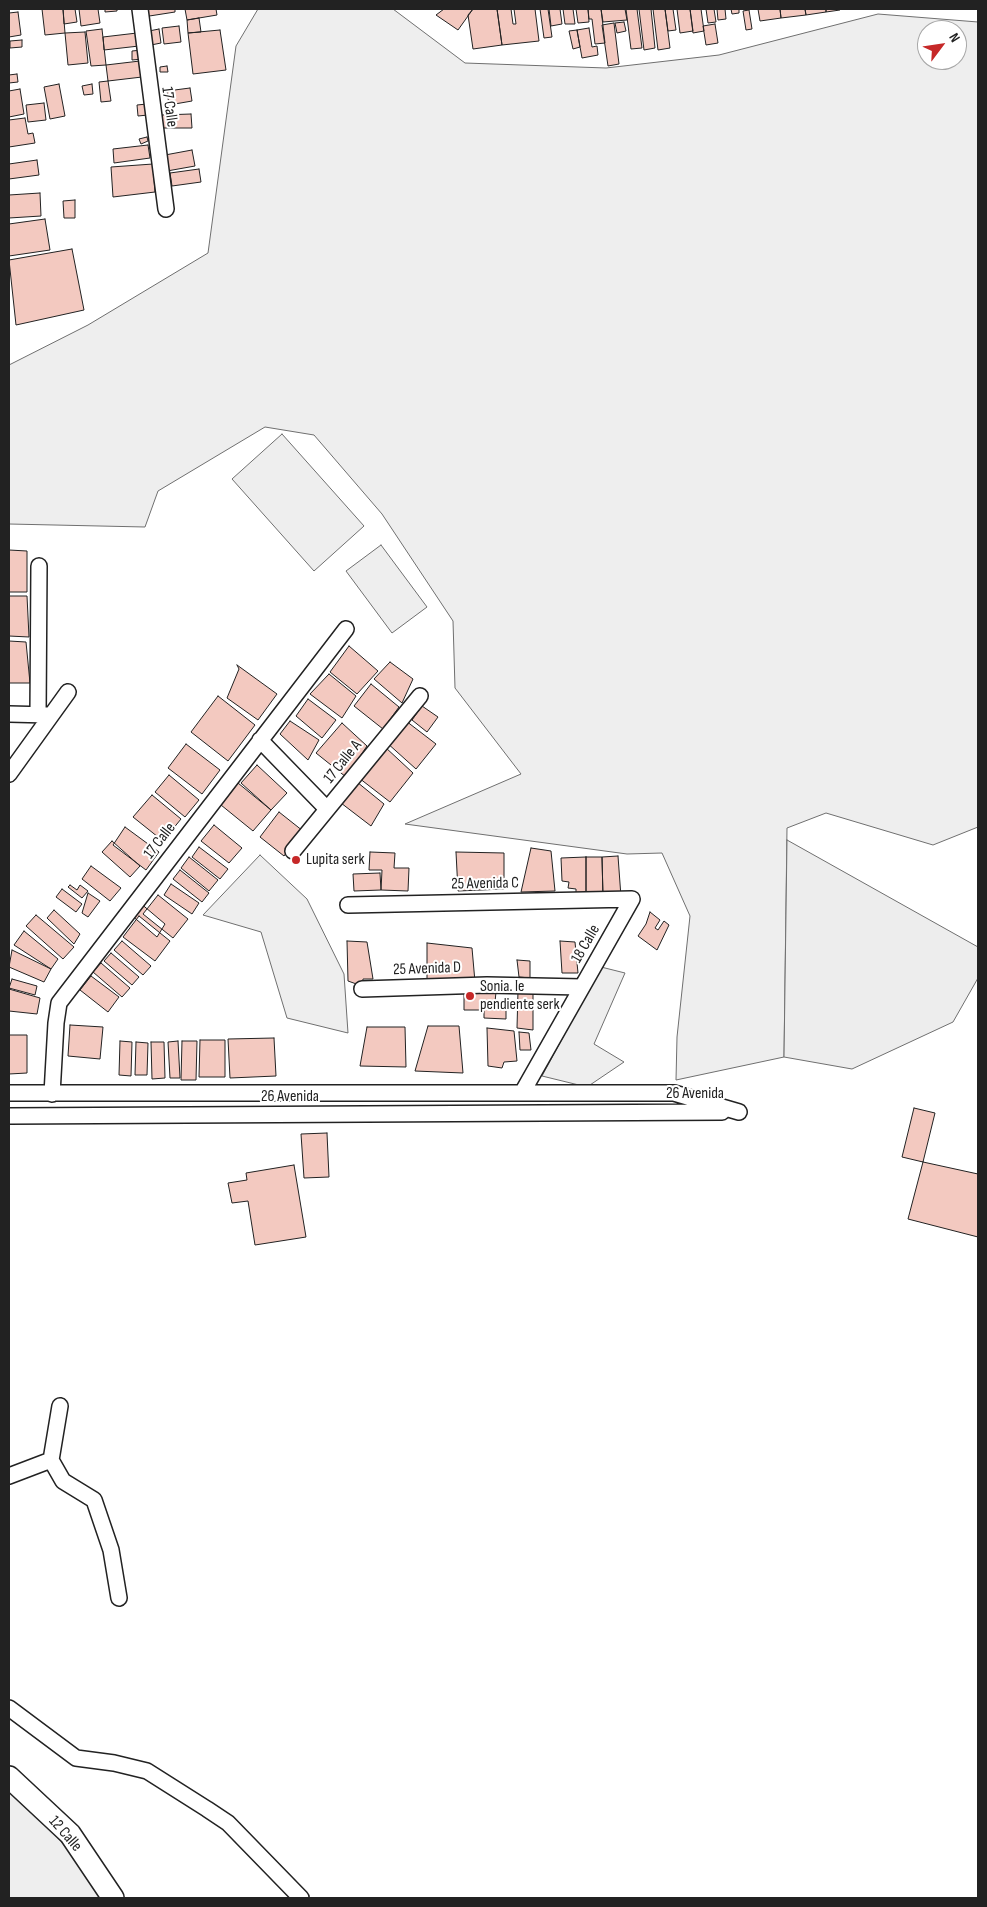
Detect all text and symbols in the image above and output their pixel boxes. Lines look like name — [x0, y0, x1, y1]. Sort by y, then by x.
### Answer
north arrow — [917, 20, 967, 70]
text: N — [945, 30, 964, 45]
street label: 17 Calle — [157, 86, 181, 128]
street label: 17 Calle A — [320, 737, 366, 787]
street label: 17 Calle — [140, 819, 180, 863]
place label: Lupita serk — [306, 850, 365, 870]
marker: Lupita serk — [290, 854, 302, 866]
street label: 25 Avenida C — [451, 874, 519, 894]
street label: 18 Calle — [567, 921, 605, 967]
street label: 25 Avenida D — [393, 958, 461, 980]
place label: Sonia. le pendiente serk — [480, 977, 560, 1015]
marker: Sonia. le pendiente serk — [464, 990, 476, 1002]
street label: 26 Avenida — [666, 1084, 724, 1104]
street label: 26 Avenida — [261, 1087, 319, 1107]
street label: 12 Calle — [44, 1812, 86, 1856]

